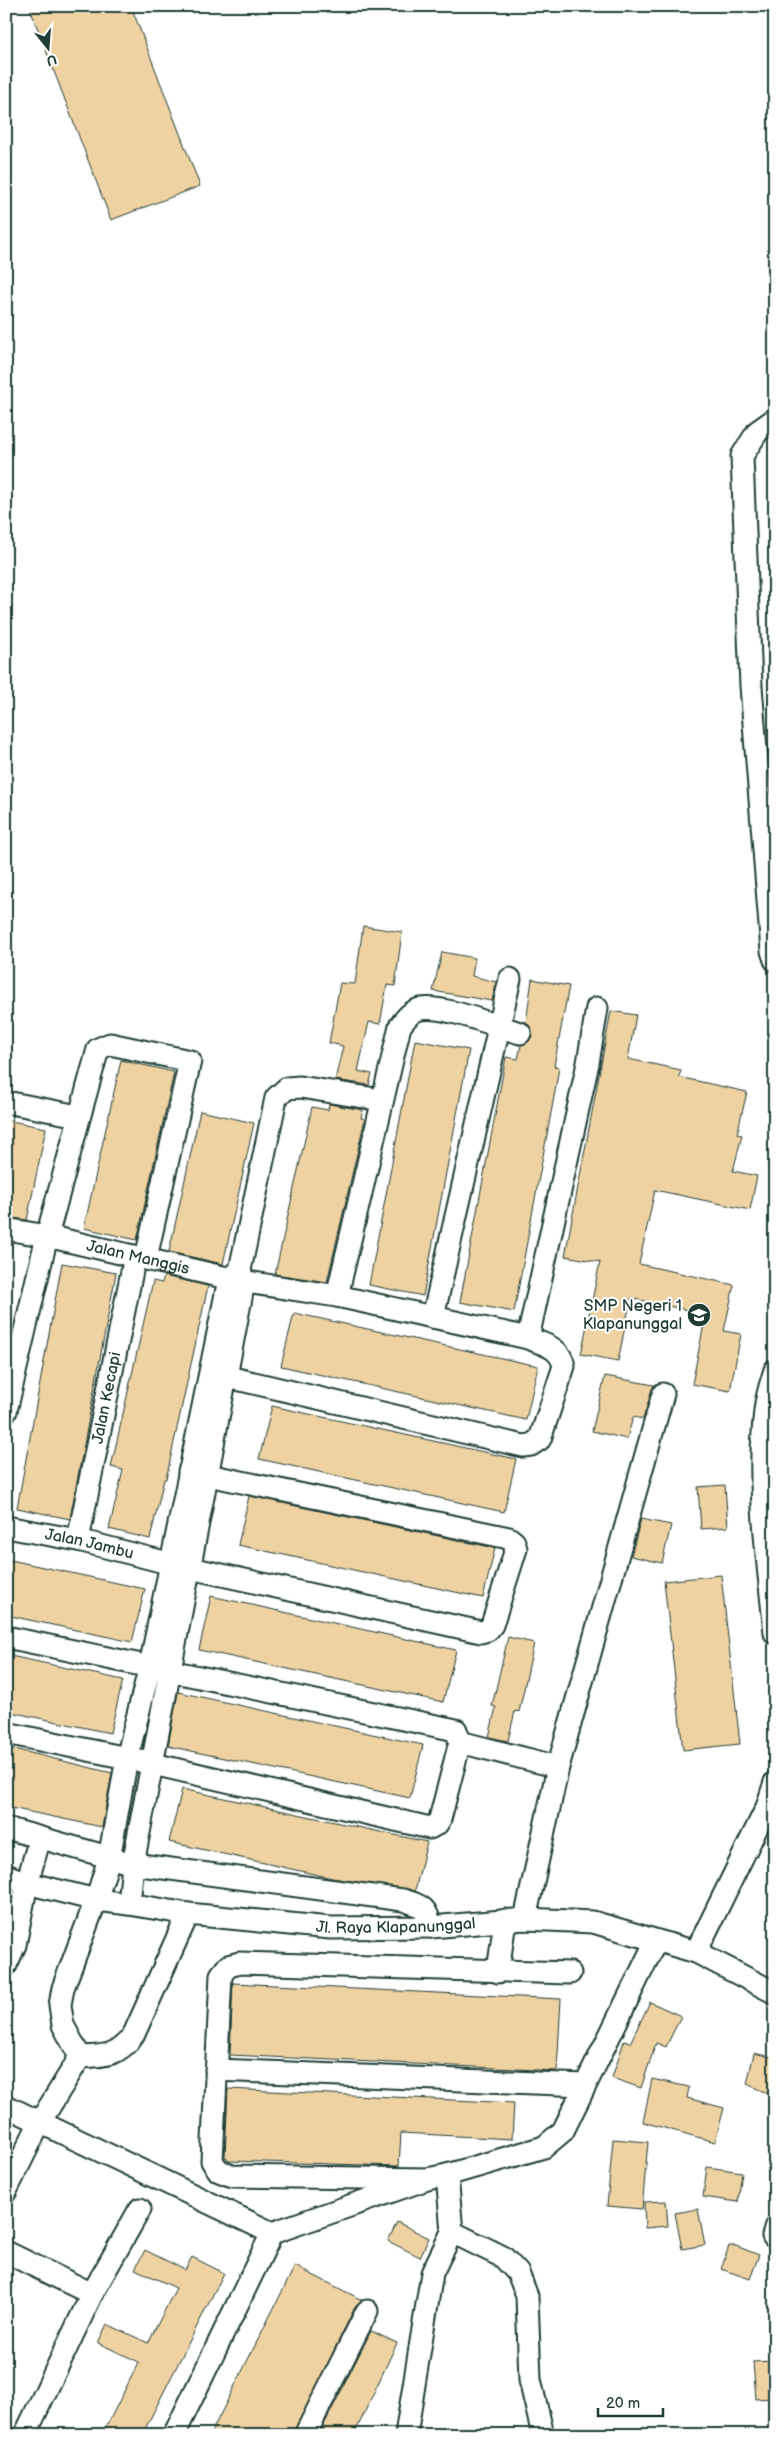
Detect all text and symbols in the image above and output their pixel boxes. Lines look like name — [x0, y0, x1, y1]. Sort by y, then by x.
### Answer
north arrow — [22, 22, 72, 72]
text: U — [44, 50, 59, 70]
street label: Jalan Manggis — [85, 1236, 191, 1278]
place label: SMP Negeri 1 Klapanunggal — [583, 1297, 682, 1334]
school or university icon: SMP Negeri 1 Klapanunggal — [686, 1302, 712, 1328]
street label: Jalan Kecapi — [88, 1350, 125, 1445]
street label: Jalan Jambu — [43, 1525, 136, 1563]
street label: Jl. Raya Klapanunggal — [315, 1914, 476, 1938]
scale bar — [598, 2386, 664, 2418]
text: 20 m — [606, 2394, 640, 2413]

